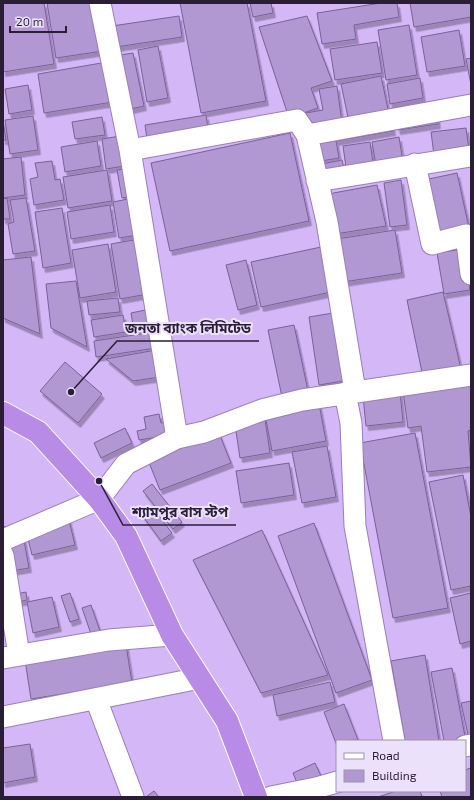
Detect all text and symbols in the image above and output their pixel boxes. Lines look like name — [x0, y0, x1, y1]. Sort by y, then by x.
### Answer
scale bar — [10, 8, 66, 34]
text: 20 m — [16, 14, 43, 28]
callout: জনতা ব্যাংক লিমিটেড — [117, 315, 259, 341]
text: জনতা ব্যাংক লিমিটেড — [124, 319, 252, 336]
callout: শ্যামপুর বাস স্টপ — [123, 499, 236, 525]
text: শ্যামপুর বাস স্টপ — [131, 503, 229, 521]
legend — [336, 740, 466, 792]
text: Road — [372, 748, 400, 762]
text: Building — [372, 768, 417, 782]

